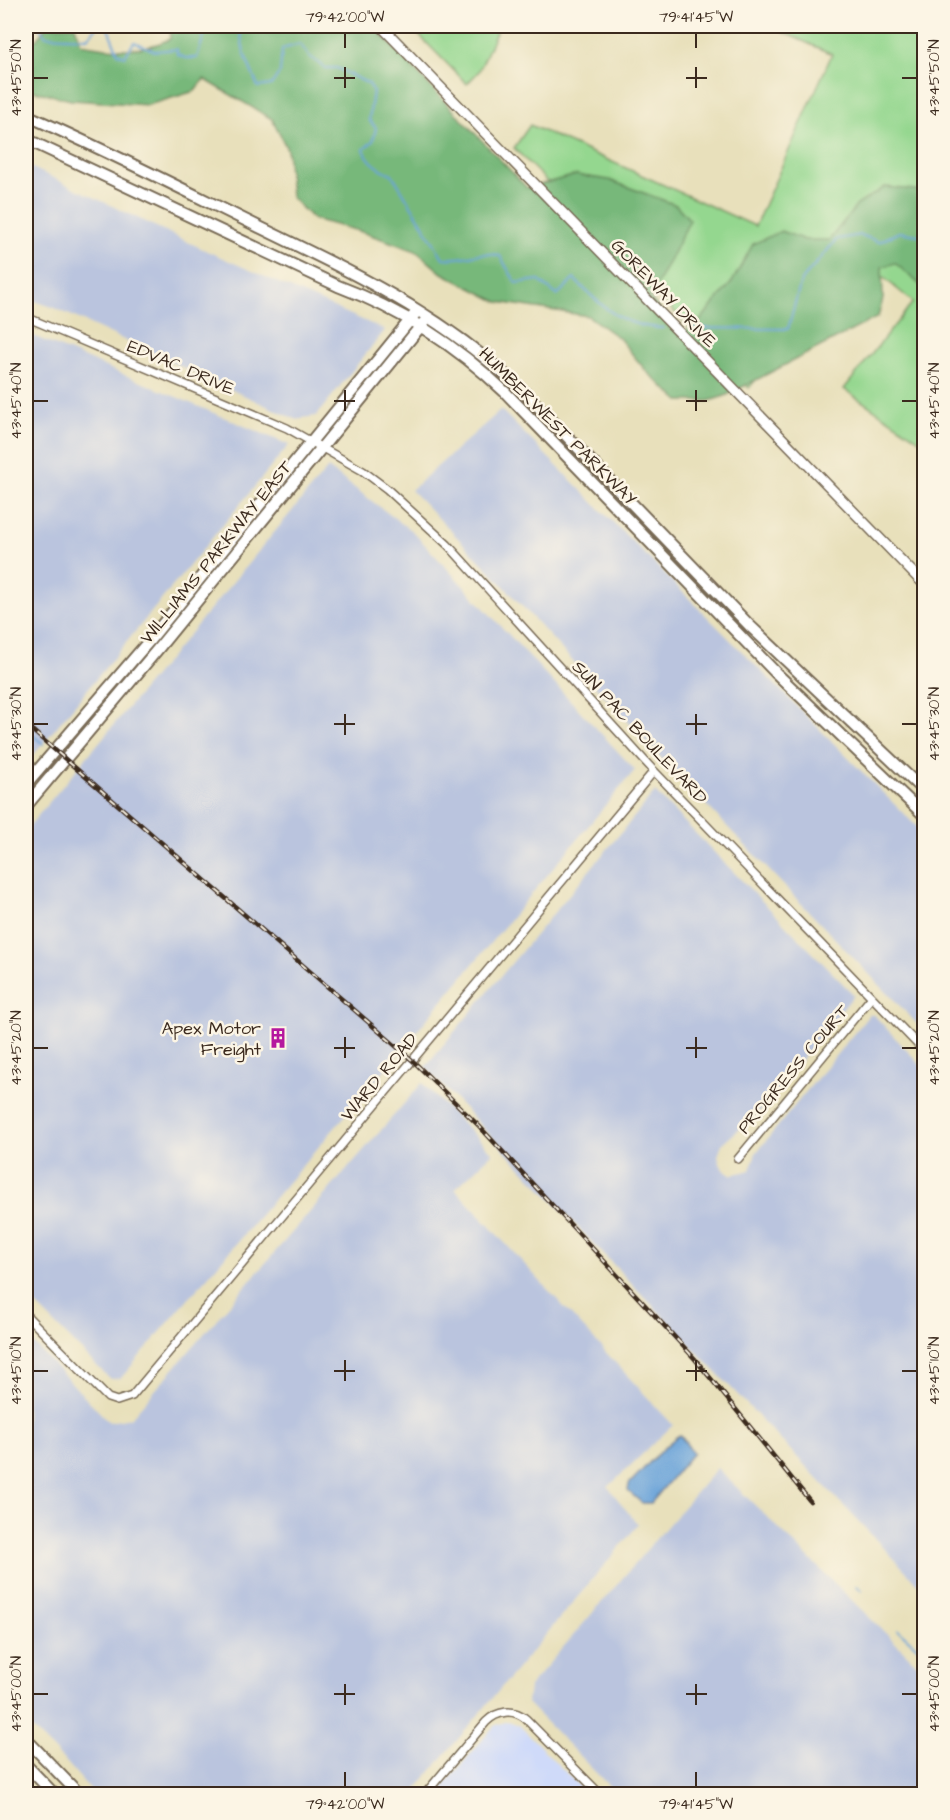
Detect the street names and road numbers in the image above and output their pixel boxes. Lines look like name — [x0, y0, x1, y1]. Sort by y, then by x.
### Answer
street label: GOREWAY DRIVE — [605, 233, 722, 354]
street label: EDVAC DRIVE — [123, 334, 239, 401]
street label: HUMBERWEST PARKWAY — [473, 342, 643, 511]
street label: WILLIAMS PARKWAY EAST — [134, 455, 299, 649]
street label: SUN PAC BOULEVARD — [566, 655, 713, 810]
street label: PROGRESS COURT — [732, 999, 855, 1139]
street label: WARD ROAD — [335, 1028, 424, 1127]

